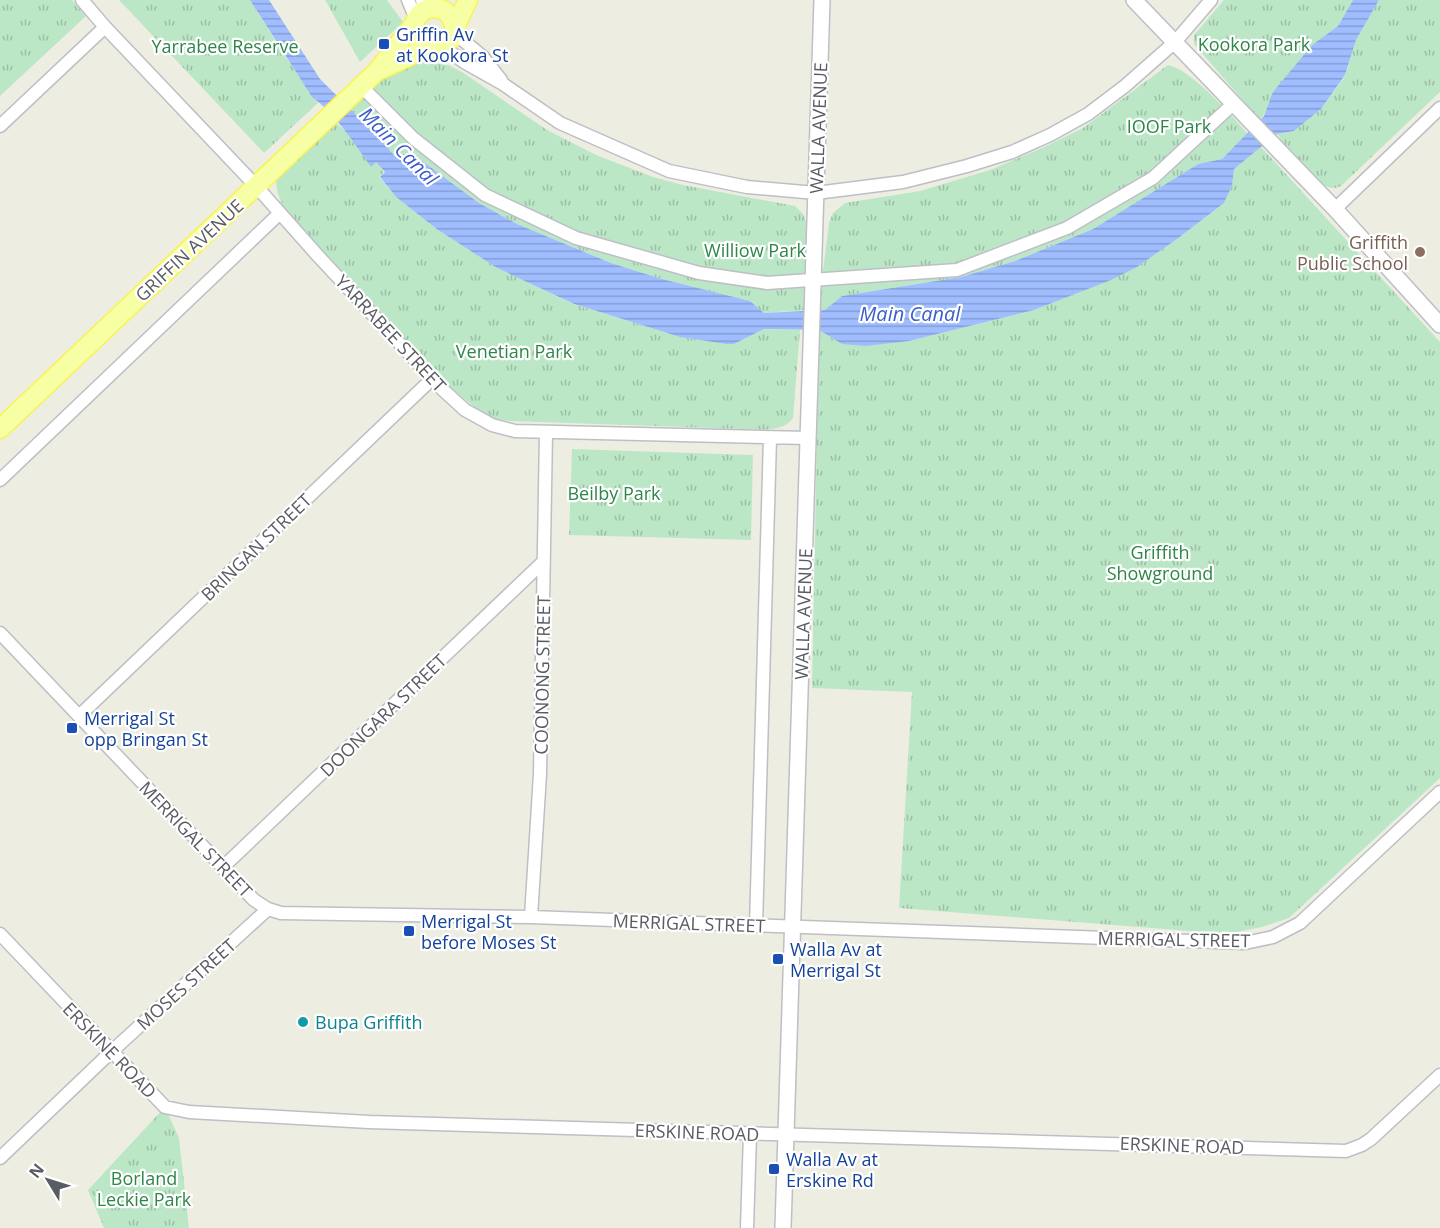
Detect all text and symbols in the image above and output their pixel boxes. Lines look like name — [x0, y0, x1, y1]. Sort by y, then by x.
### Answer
place label: Griffin Av at Kookora St — [396, 22, 508, 67]
park label: Kookora Park — [1198, 32, 1311, 56]
park label: Yarrabee Reserve — [151, 34, 299, 58]
marker: Griffin Av at Kookora St — [377, 37, 391, 51]
street label: WALLA AVENUE — [804, 62, 832, 194]
water label: Main Canal — [354, 101, 445, 192]
park label: IOOF Park — [1127, 114, 1212, 138]
street label: GRIFFIN AVENUE — [130, 194, 248, 306]
place label: Griffith Public School — [1297, 230, 1408, 275]
park label: Williow Park — [704, 238, 806, 262]
marker: Griffith Public School — [1413, 245, 1427, 259]
street label: YARRABEE STREET — [330, 269, 452, 397]
water label: Main Canal — [860, 300, 961, 327]
park label: Venetian Park — [456, 339, 573, 363]
park label: Beilby Park — [567, 481, 661, 505]
street label: BRINGAN STREET — [196, 488, 316, 606]
park label: Griffith Showground — [1107, 540, 1213, 585]
street label: WALLA AVENUE — [789, 548, 817, 680]
street label: COONONG STREET — [529, 595, 555, 755]
street label: DOONGARA STREET — [315, 648, 451, 782]
place label: Merrigal St opp Bringan St — [84, 706, 208, 751]
marker: Merrigal St opp Bringan St — [65, 721, 79, 735]
street label: MERRIGAL STREET — [134, 776, 258, 902]
street label: MERRIGAL STREET — [612, 908, 766, 938]
place label: Merrigal St before Moses St — [421, 909, 556, 954]
marker: Merrigal St before Moses St — [402, 924, 416, 938]
street label: MERRIGAL STREET — [1097, 926, 1251, 952]
street label: MOSES STREET — [131, 933, 241, 1035]
place label: Walla Av at Merrigal St — [790, 937, 882, 982]
marker: Walla Av at Merrigal St — [771, 952, 785, 966]
street label: ERSKINE ROAD — [58, 997, 162, 1103]
place label: Bupa Griffith — [315, 1010, 422, 1034]
marker: Bupa Griffith — [296, 1015, 310, 1029]
street label: ERSKINE ROAD — [634, 1118, 760, 1146]
street label: ERSKINE ROAD — [1119, 1131, 1245, 1159]
place label: Walla Av at Erskine Rd — [786, 1147, 878, 1192]
north arrow — [18, 1150, 78, 1210]
text: N — [24, 1159, 49, 1183]
marker: Walla Av at Erskine Rd — [767, 1162, 781, 1176]
park label: Borland Leckie Park — [97, 1166, 192, 1211]

